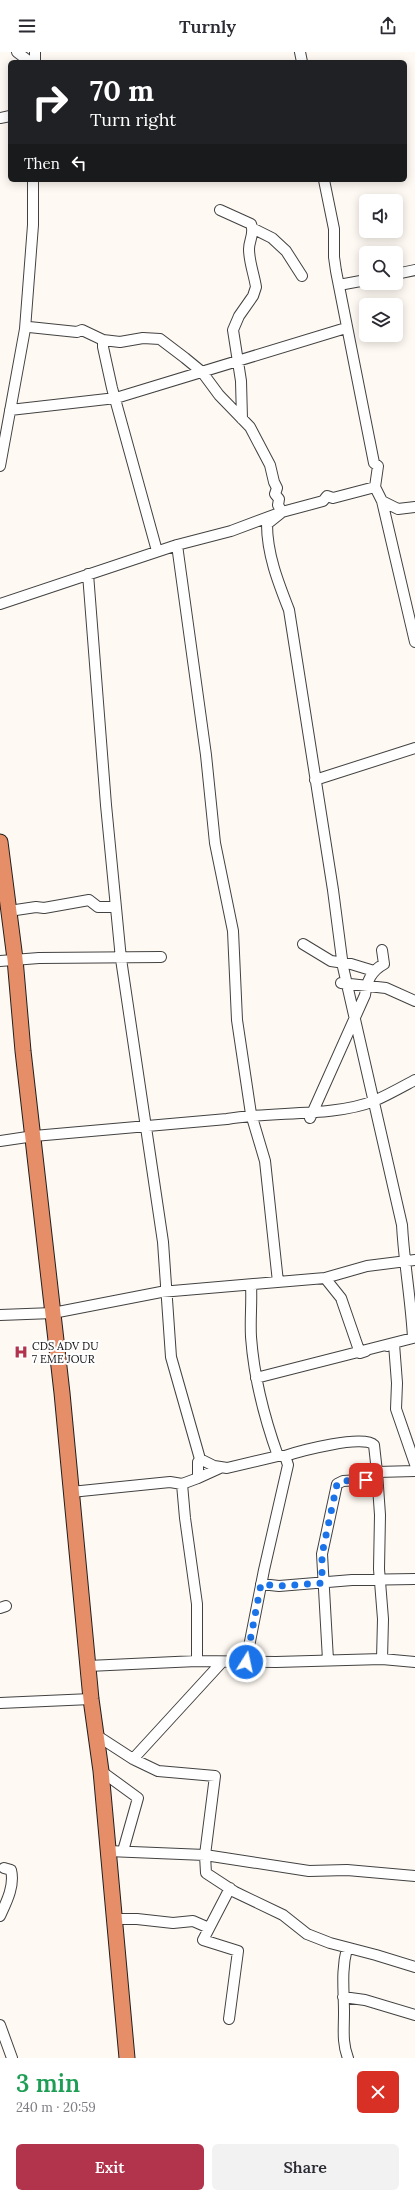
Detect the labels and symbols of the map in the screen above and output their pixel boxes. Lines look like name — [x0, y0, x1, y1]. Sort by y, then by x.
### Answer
place label: CDS ADV DU 7 EME JOUR — [32, 1339, 98, 1366]
hospital icon: CDS ADV DU 7 EME JOUR — [13, 1344, 29, 1360]
pin — [349, 1463, 383, 1497]
position arrow — [225, 1641, 267, 1683]

